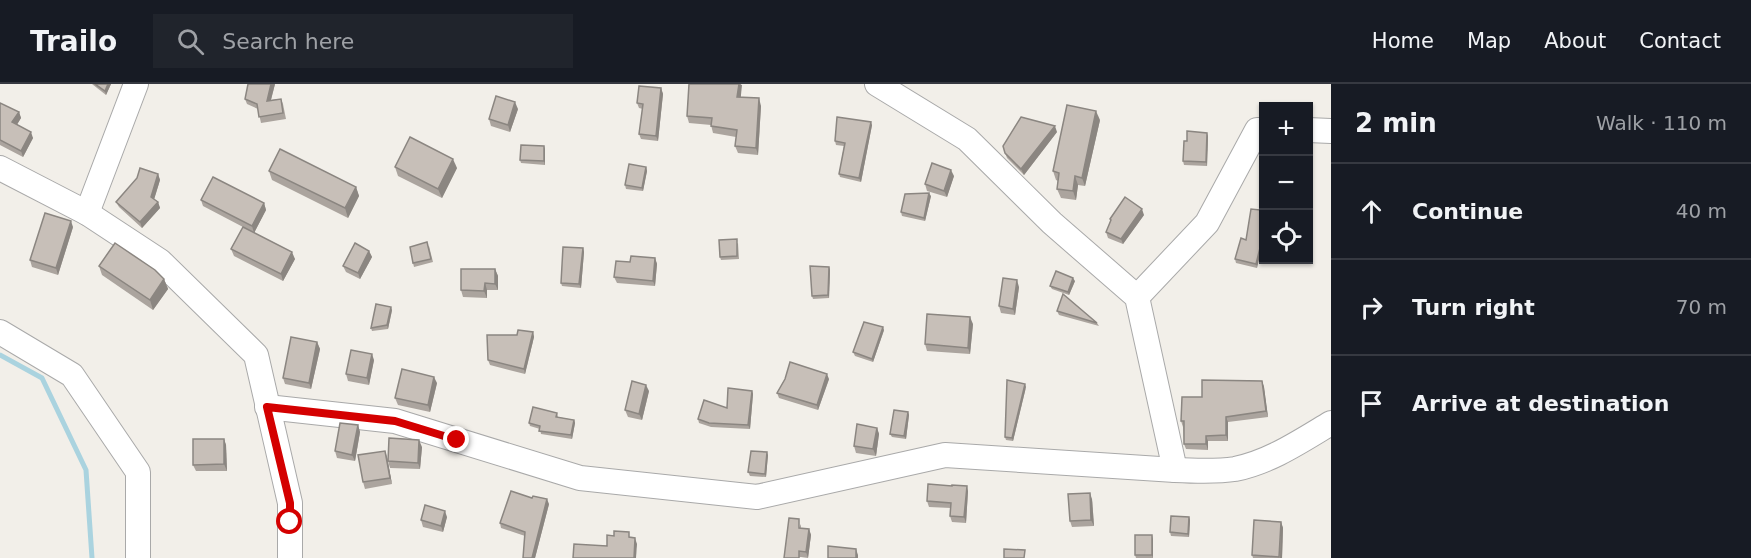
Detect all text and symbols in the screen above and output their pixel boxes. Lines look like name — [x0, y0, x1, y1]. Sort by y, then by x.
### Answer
search box — [153, 14, 573, 68]
text: Trailo — [30, 25, 117, 58]
icon: search — [174, 25, 207, 58]
text: Search here — [222, 29, 354, 54]
text: Home — [1372, 29, 1434, 53]
text: Map — [1467, 29, 1511, 53]
text: About — [1544, 29, 1606, 53]
text: Contact — [1639, 29, 1721, 53]
map controls — [1259, 102, 1313, 264]
button: + — [1259, 102, 1313, 156]
text: 2 min — [1355, 108, 1437, 138]
text: Walk · 110 m — [1596, 111, 1727, 135]
button: − — [1259, 156, 1313, 210]
icon: ahead — [1355, 195, 1388, 228]
text: Continue — [1412, 199, 1523, 224]
text: 40 m — [1676, 199, 1727, 223]
button: locate — [1259, 210, 1313, 264]
icon: right — [1355, 291, 1388, 324]
text: Turn right — [1412, 295, 1535, 320]
text: 70 m — [1676, 295, 1727, 319]
icon: arrive — [1355, 387, 1388, 420]
text: Arrive at destination — [1412, 391, 1669, 416]
route end — [443, 426, 469, 452]
route start — [276, 508, 302, 534]

